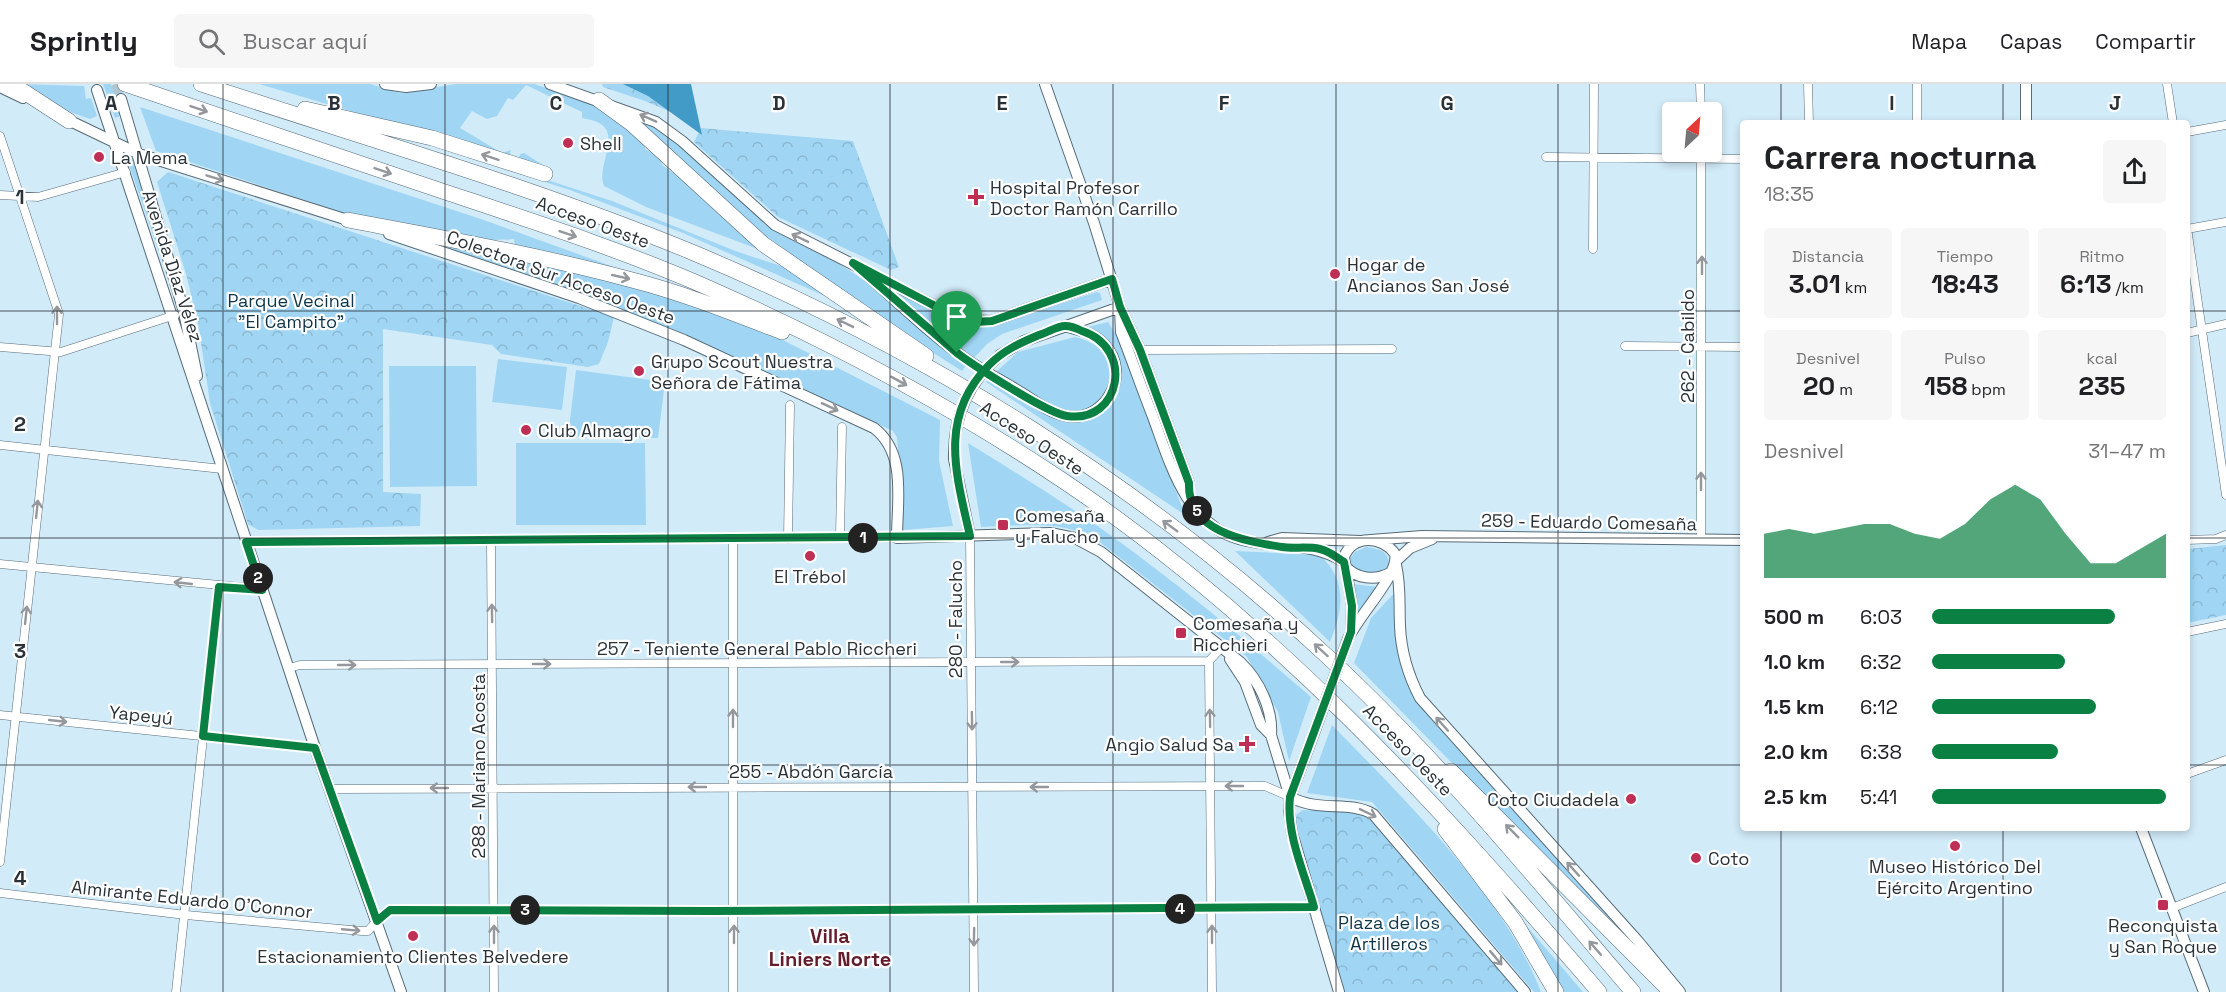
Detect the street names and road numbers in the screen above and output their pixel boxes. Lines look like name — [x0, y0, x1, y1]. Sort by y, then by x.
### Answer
street label: Avenida Díaz Vélez — [138, 187, 208, 345]
street label: Acceso Oeste — [533, 191, 653, 253]
street label: Colectora Sur Acceso Oeste — [444, 225, 678, 329]
street label: 262 - Cabildo — [1676, 289, 1699, 403]
street label: Acceso Oeste — [976, 396, 1088, 480]
street label: 259 - Eduardo Comesaña — [1481, 509, 1697, 535]
street label: 280 - Falucho — [944, 560, 967, 678]
street label: 257 - Teniente General Pablo Riccheri — [597, 637, 917, 660]
street label: 288 - Mariano Acosta — [467, 674, 490, 858]
street label: Acceso Oeste — [1358, 699, 1458, 801]
street label: Yapeyú — [108, 700, 174, 730]
street label: 255 - Abdón García — [729, 760, 893, 783]
street label: Almirante Eduardo O'Connor — [70, 875, 314, 923]

